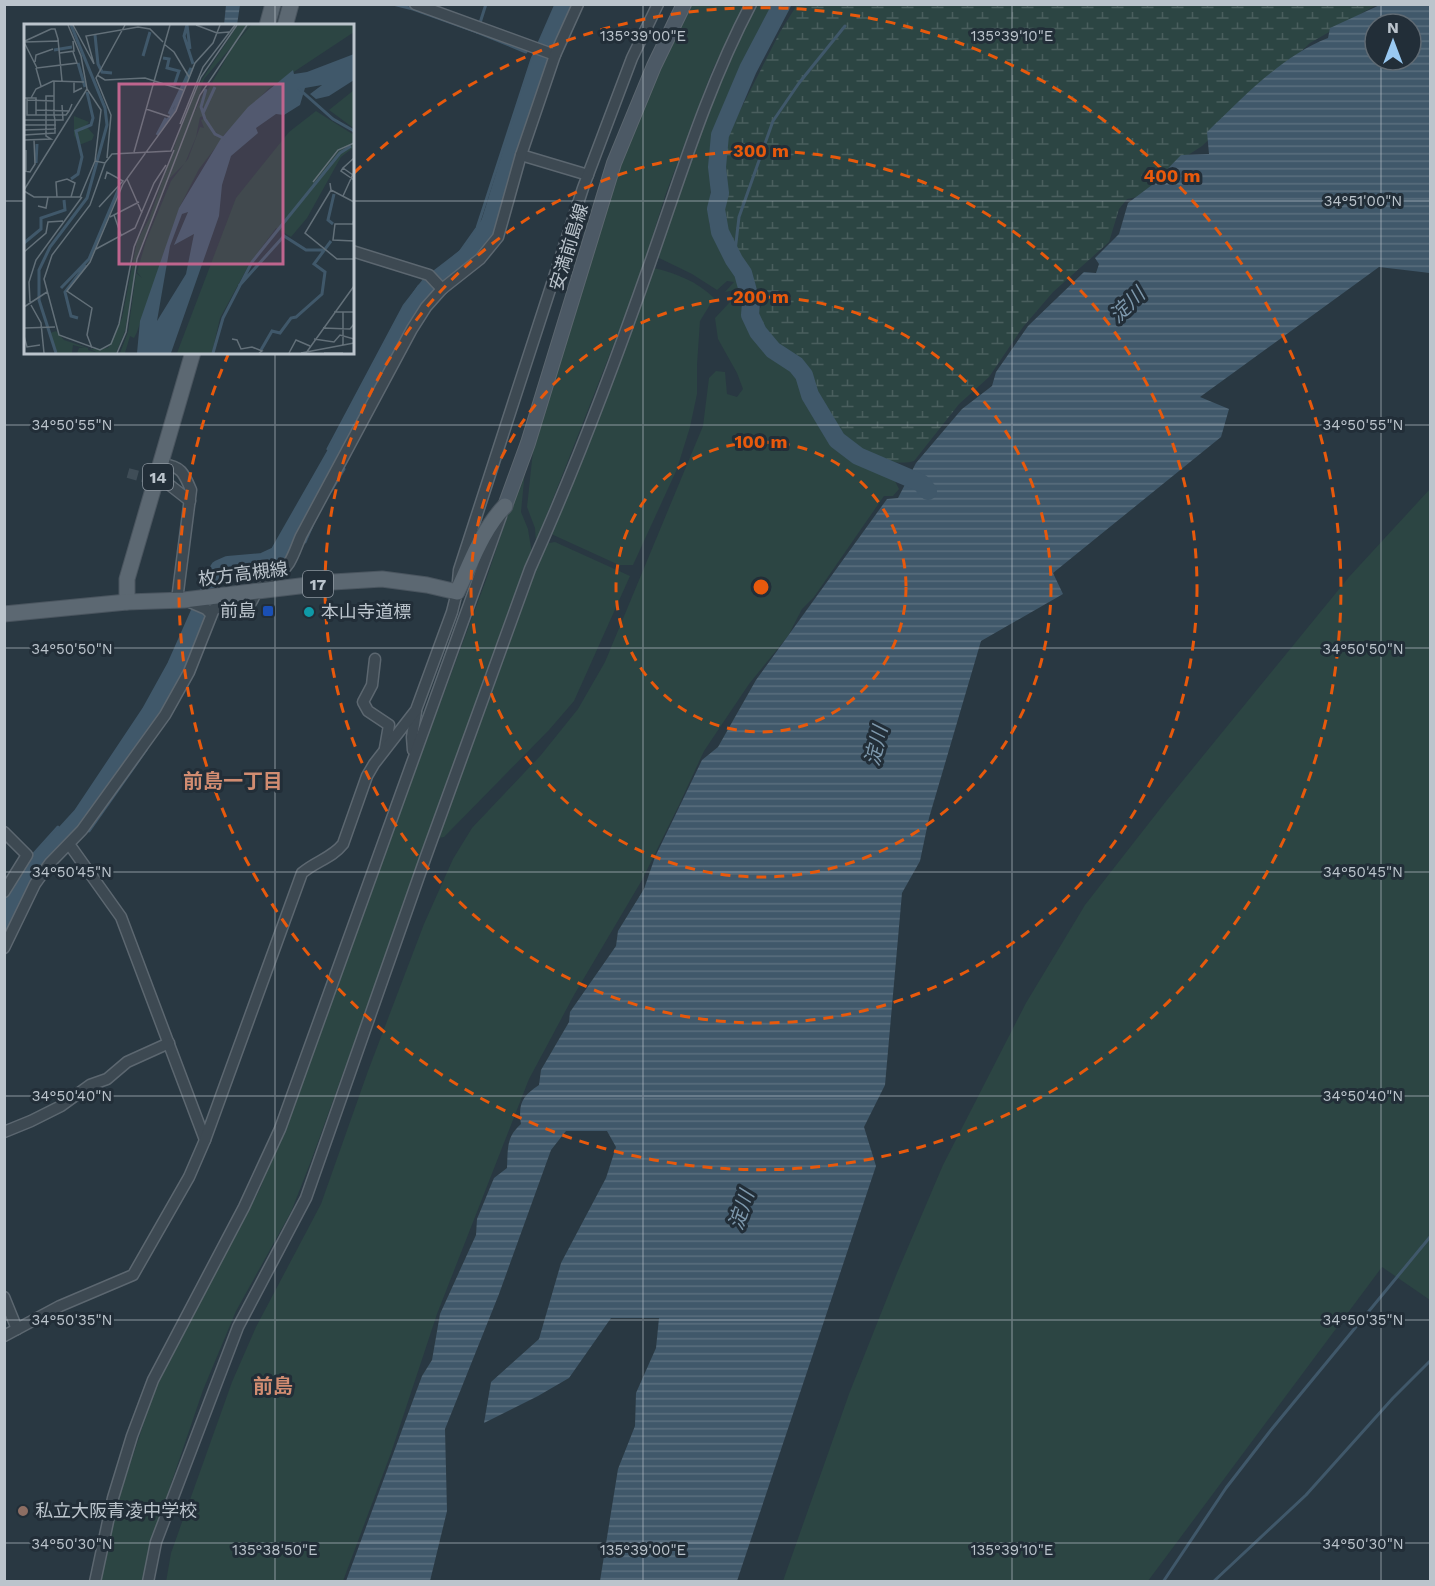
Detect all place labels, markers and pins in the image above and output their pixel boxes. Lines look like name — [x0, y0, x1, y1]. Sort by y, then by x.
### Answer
centre of rings — [751, 577, 771, 597]
place label: 前島 — [220, 600, 256, 621]
place label: 本山寺道標 — [321, 601, 411, 622]
marker: 前島 — [261, 604, 275, 618]
marker: 本山寺道標 — [302, 605, 316, 619]
place label: 私立大阪青凌中学校 — [35, 1500, 197, 1521]
marker: 私立大阪青凌中学校 — [16, 1504, 30, 1518]

